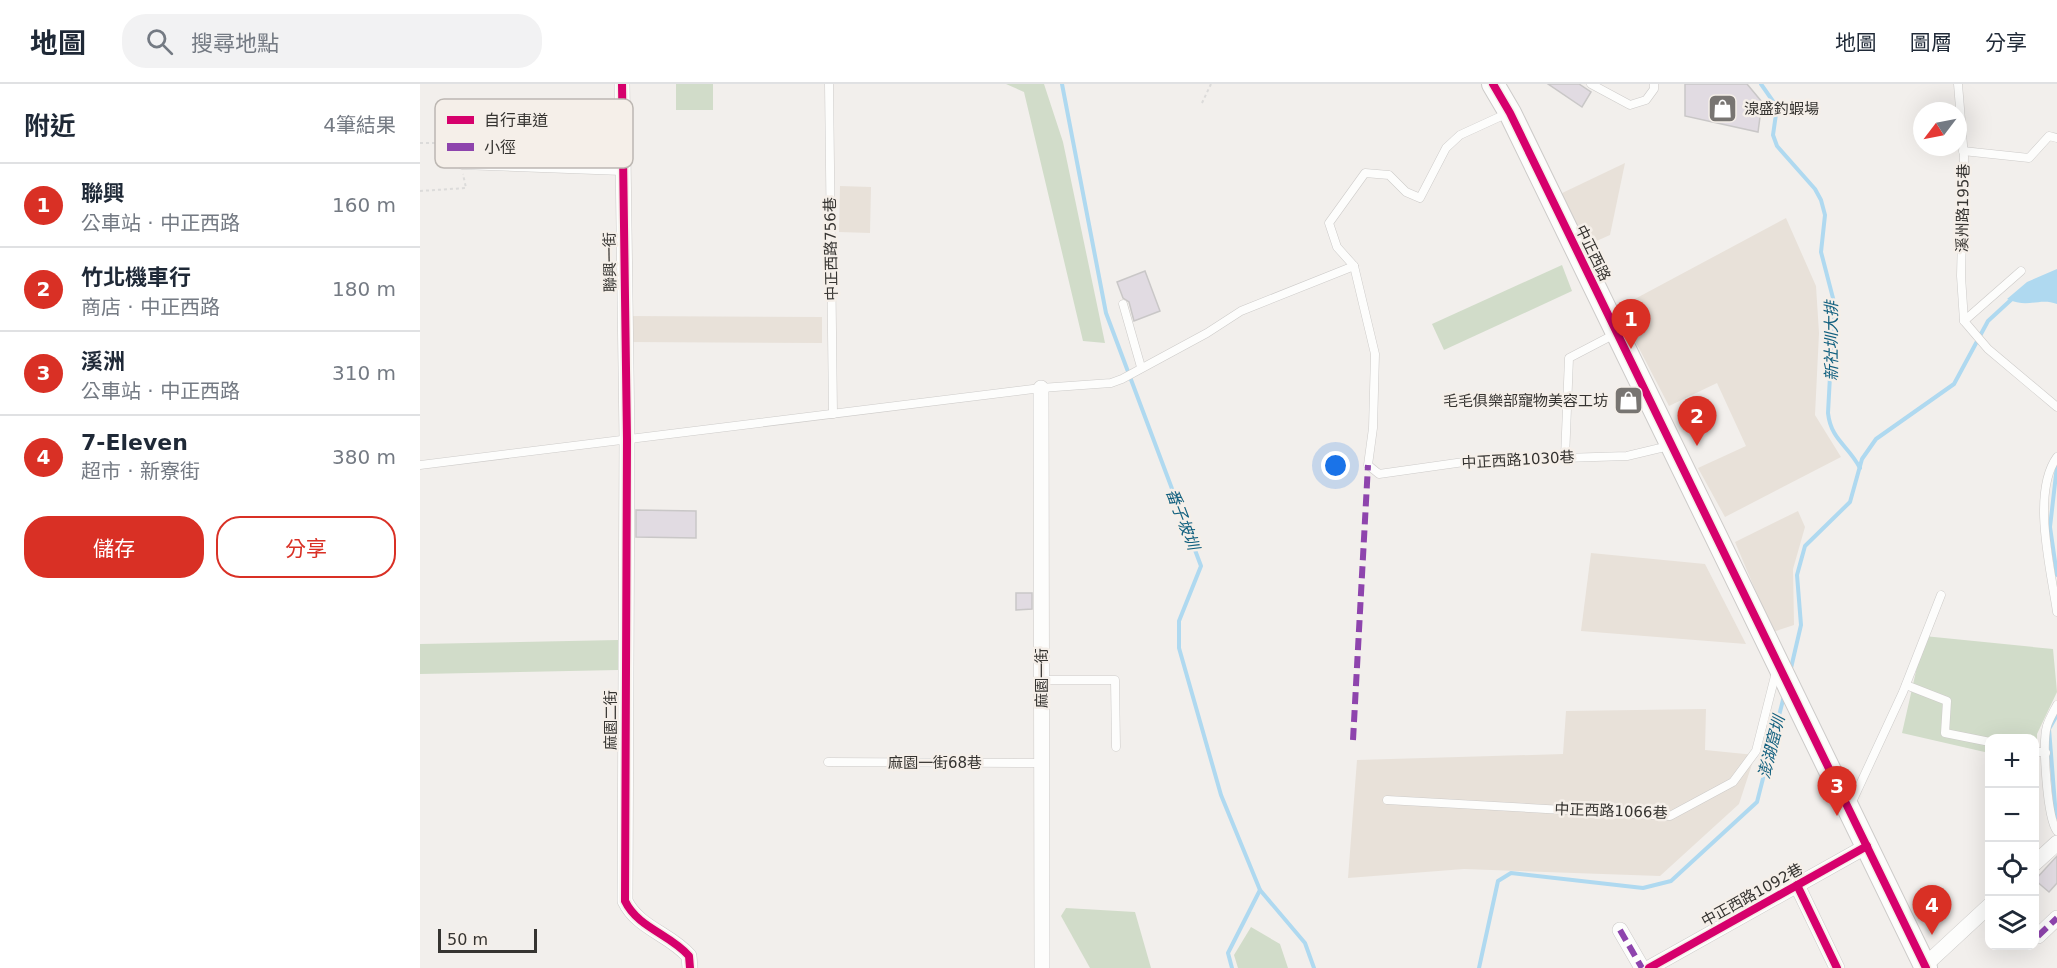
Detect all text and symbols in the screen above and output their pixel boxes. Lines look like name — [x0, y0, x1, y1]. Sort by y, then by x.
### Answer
search box — [122, 14, 542, 68]
icon: search — [143, 25, 176, 58]
text: 地圖 — [30, 27, 86, 60]
text: 搜尋地點 — [191, 31, 279, 56]
text: 地圖 — [1835, 31, 1877, 55]
text: 圖層 — [1910, 31, 1952, 55]
text: 分享 — [1985, 31, 2027, 55]
shop icon: 湶盛釣蝦場 — [1707, 93, 1739, 125]
legend — [435, 99, 633, 168]
place label: 湶盛釣蝦場 — [1744, 100, 1819, 118]
north arrow — [1913, 102, 1967, 156]
text: 附近 — [24, 111, 76, 141]
text: 自行車道 — [484, 111, 548, 130]
text: 4筆結果 — [323, 113, 396, 137]
text: 小徑 — [484, 138, 516, 157]
street label: 溪州路195巷 — [1953, 164, 1973, 252]
text: 聯興 — [81, 181, 125, 206]
text: 1 — [37, 193, 50, 217]
text: 160 m — [332, 193, 396, 217]
street label: 中正西路756巷 — [821, 197, 841, 301]
text: 公車站 · 中正西路 — [81, 211, 240, 235]
street label: 中正西路 — [1572, 222, 1614, 284]
street label: 聯興一街 — [600, 232, 620, 292]
text: 竹北機車行 — [81, 265, 191, 290]
text: 2 — [37, 277, 50, 301]
text: 180 m — [332, 277, 396, 301]
text: 商店 · 中正西路 — [81, 295, 220, 319]
water label: 新社圳大排 — [1822, 299, 1841, 381]
pin: 1 — [1612, 300, 1650, 349]
text: 溪洲 — [81, 349, 125, 374]
text: 3 — [37, 361, 50, 385]
text: 310 m — [332, 361, 396, 385]
text: 公車站 · 中正西路 — [81, 379, 240, 403]
shop icon: 毛毛俱樂部寵物美容工坊 — [1613, 385, 1645, 417]
place label: 毛毛俱樂部寵物美容工坊 — [1443, 392, 1608, 410]
pin: 2 — [1678, 396, 1716, 446]
text: 7-Eleven — [81, 430, 188, 455]
text: 4 — [37, 445, 50, 469]
text: 380 m — [332, 445, 396, 469]
street label: 中正西路1030巷 — [1461, 448, 1575, 472]
your location — [1321, 451, 1350, 480]
text: 超市 · 新寮街 — [81, 459, 200, 483]
water label: 番子坡圳 — [1162, 486, 1204, 554]
button: 儲存 — [24, 516, 204, 578]
button: 分享 — [216, 516, 396, 578]
street label: 麻園一街 — [1033, 648, 1051, 708]
street label: 麻園二街 — [602, 690, 620, 750]
water label: 澎湖窟圳 — [1755, 712, 1789, 780]
map controls — [1985, 734, 2039, 950]
button: + — [1985, 734, 2039, 788]
street label: 麻園一街68巷 — [888, 754, 982, 772]
pin: 3 — [1818, 766, 1856, 816]
button: − — [1985, 788, 2039, 842]
street label: 中正西路1066巷 — [1554, 800, 1668, 822]
button: locate — [1985, 842, 2039, 896]
street label: 中正西路1092巷 — [1698, 860, 1806, 930]
pin: 4 — [1912, 886, 1952, 935]
button: layers — [1985, 896, 2039, 950]
scale bar — [438, 926, 537, 954]
text: 50 m — [447, 930, 488, 949]

